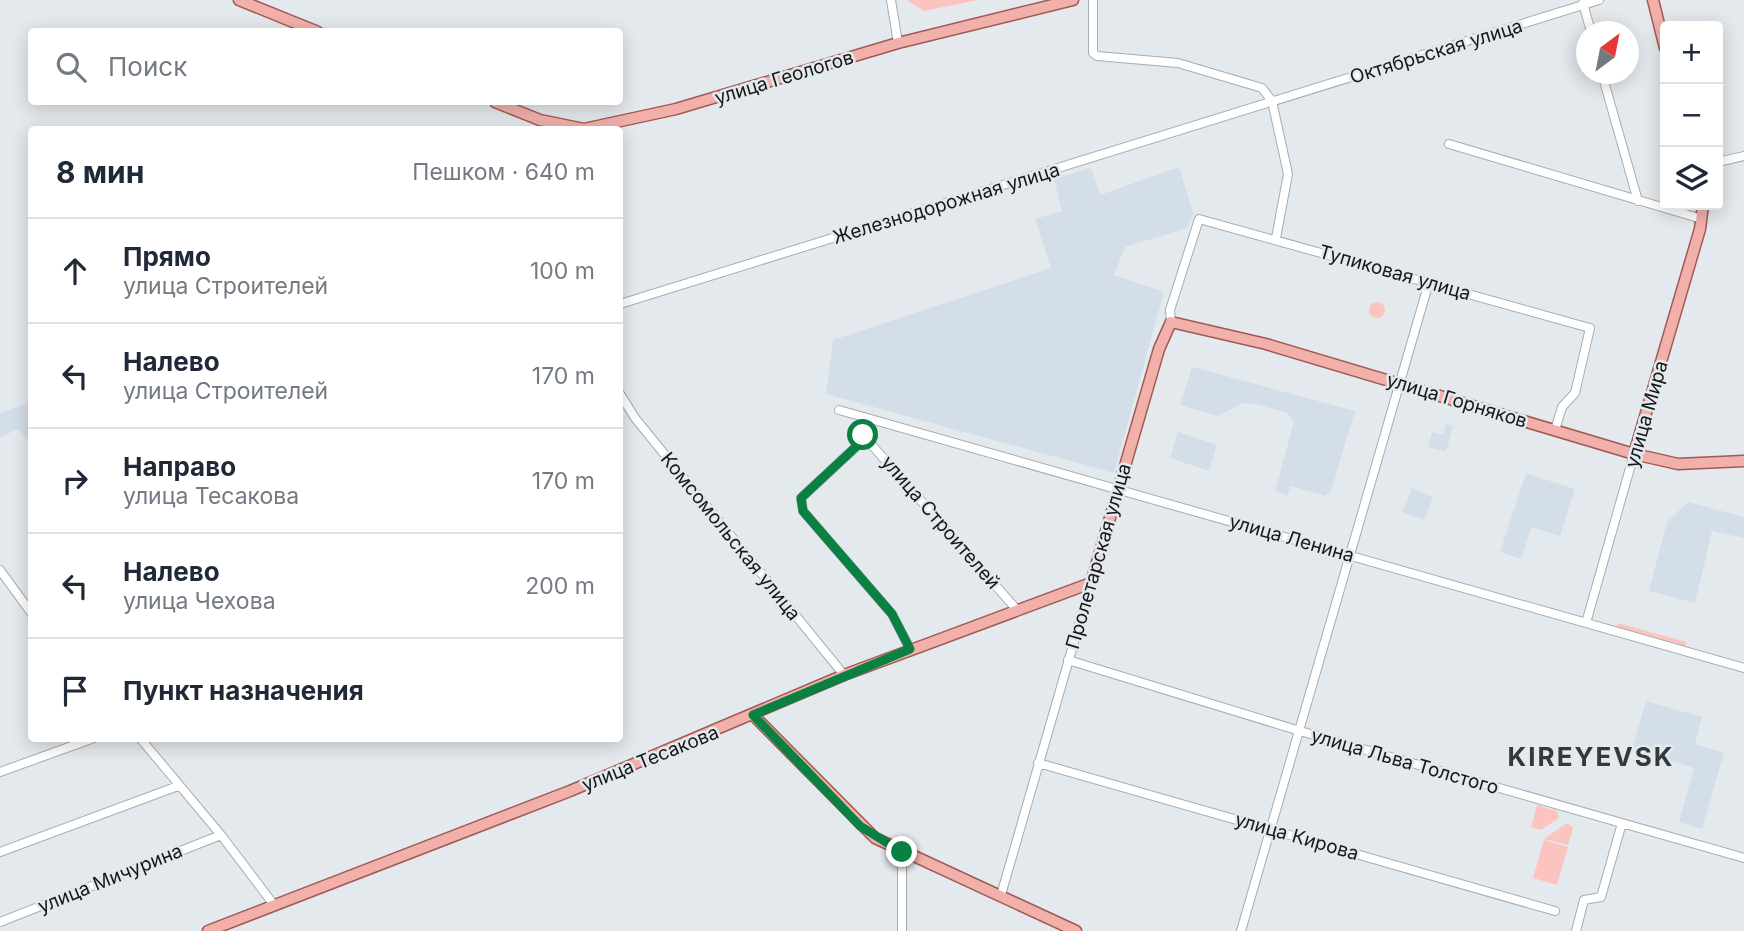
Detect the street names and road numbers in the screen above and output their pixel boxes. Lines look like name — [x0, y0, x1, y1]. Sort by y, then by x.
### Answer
street label: Октябрьская улица — [1347, 14, 1525, 89]
street label: улица Геологов — [712, 45, 856, 109]
street label: Железнодорожная улица — [830, 158, 1062, 249]
street label: Тупиковая улица — [1316, 240, 1473, 305]
street label: улица Мира — [1620, 358, 1673, 470]
street label: улица Горняков — [1384, 368, 1530, 433]
street label: Комсомольская улица — [656, 448, 805, 625]
street label: улица Строителей — [876, 451, 1005, 594]
street label: Пролетарская улица — [1061, 461, 1136, 652]
street label: улица Ленина — [1227, 510, 1357, 567]
street label: улица Тесакова — [578, 721, 722, 796]
street label: улица Льва Толстого — [1308, 724, 1501, 799]
street label: улица Кирова — [1232, 808, 1361, 865]
street label: улица Мичурина — [35, 839, 186, 918]

